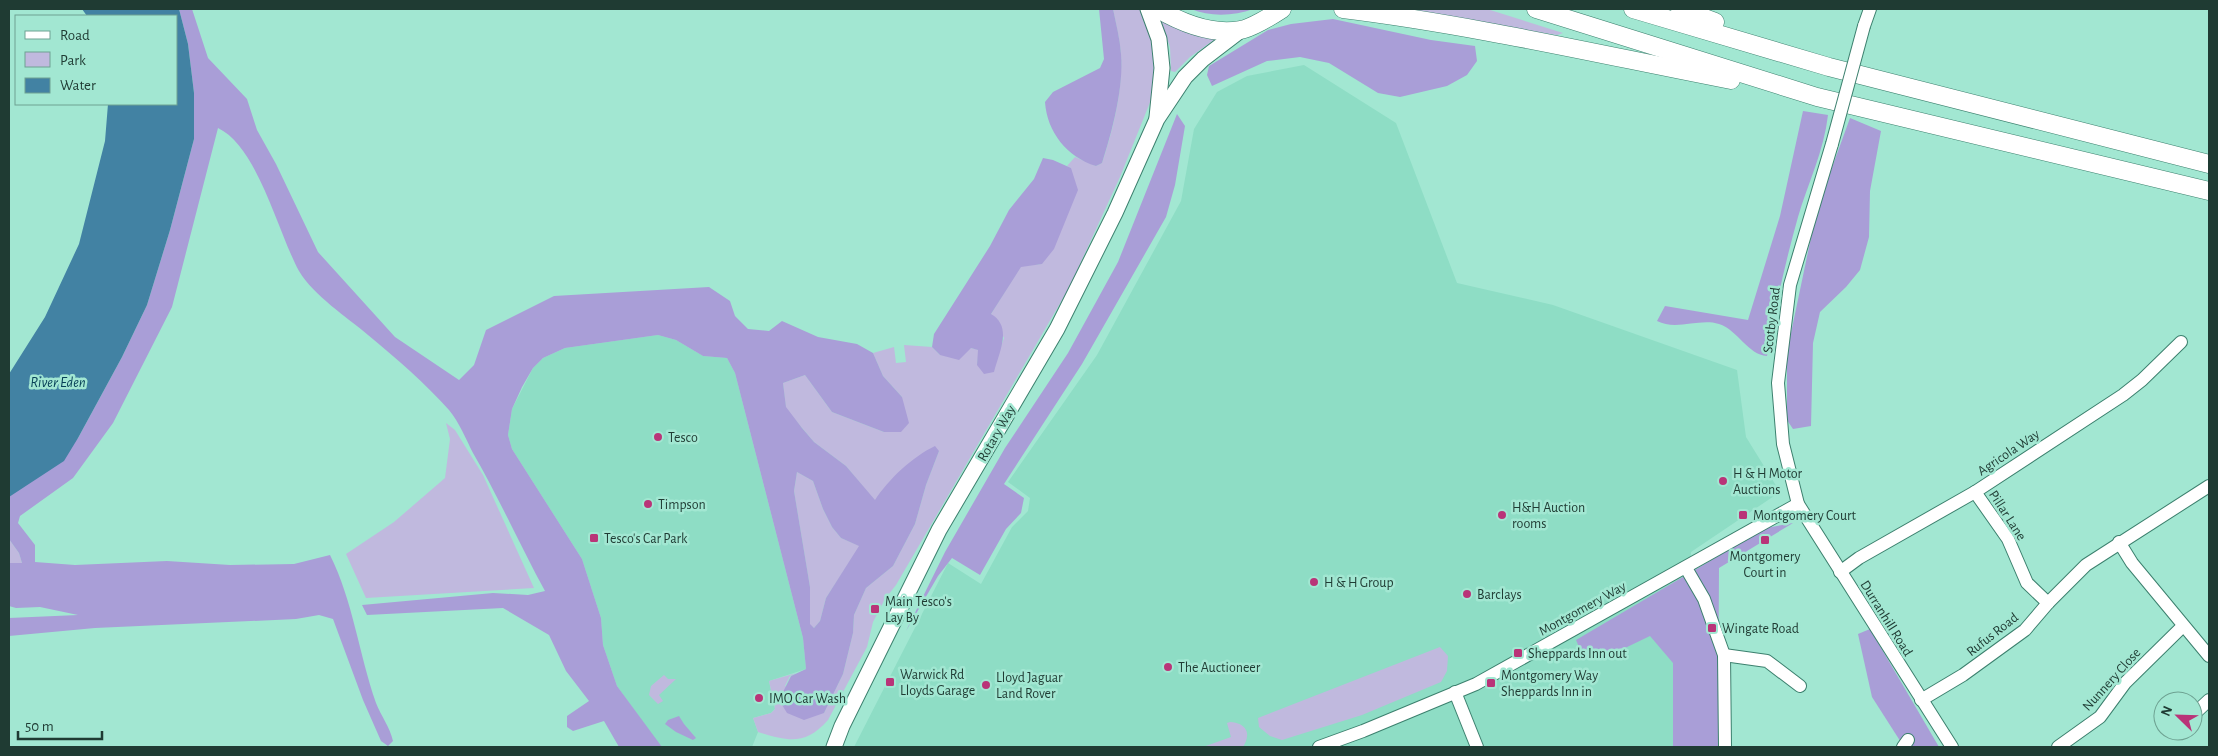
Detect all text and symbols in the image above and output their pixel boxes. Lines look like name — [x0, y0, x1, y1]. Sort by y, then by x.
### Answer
legend — [15, 15, 178, 105]
text: Road — [60, 28, 90, 43]
text: Park — [60, 53, 86, 68]
text: Water — [60, 78, 96, 93]
street label: Scotby Road — [1761, 286, 1783, 354]
water label: River Eden — [30, 375, 86, 390]
street label: Rotary Way — [975, 403, 1018, 464]
street label: Agricola Way — [1975, 427, 2042, 479]
marker: Tesco — [652, 431, 664, 443]
place label: Tesco — [668, 431, 698, 445]
place label: H & H Motor Auctions — [1733, 467, 1802, 497]
marker: H & H Motor Auctions — [1717, 475, 1729, 487]
street label: Pillar Lane — [1986, 488, 2028, 543]
marker: Timpson — [642, 498, 654, 510]
place label: Timpson — [658, 498, 706, 512]
place label: H&H Auction rooms — [1512, 501, 1585, 531]
marker: H&H Auction rooms — [1496, 509, 1508, 521]
marker: Montgomery Court — [1737, 509, 1749, 521]
place label: Montgomery Court — [1753, 509, 1856, 523]
marker: Tesco's Car Park — [588, 532, 600, 544]
place label: Tesco's Car Park — [604, 532, 688, 546]
marker: Montgomery Court in — [1759, 534, 1771, 546]
place label: Montgomery Court in — [1730, 550, 1800, 580]
marker: H & H Group — [1308, 576, 1320, 588]
place label: H & H Group — [1324, 576, 1394, 590]
street label: Durranhill Road — [1857, 578, 1915, 659]
street label: Montgomery Way — [1537, 579, 1628, 639]
marker: Barclays — [1461, 588, 1473, 600]
place label: Barclays — [1477, 588, 1522, 602]
place label: Main Tesco's Lay By — [885, 595, 952, 625]
marker: Main Tesco's Lay By — [869, 603, 881, 615]
street label: Rufus Road — [1964, 610, 2021, 659]
marker: Wingate Road — [1706, 622, 1718, 634]
place label: Wingate Road — [1722, 622, 1799, 636]
street label: Nunnery Close — [2080, 645, 2144, 714]
marker: Sheppards Inn out — [1512, 647, 1524, 659]
place label: Sheppards Inn out — [1528, 647, 1627, 661]
marker: The Auctioneer — [1162, 661, 1174, 673]
place label: The Auctioneer — [1178, 661, 1261, 675]
place label: Warwick Rd Lloyds Garage — [900, 668, 975, 698]
place label: Montgomery Way Sheppards Inn in — [1501, 669, 1598, 699]
place label: Lloyd Jaguar Land Rover — [996, 671, 1063, 701]
marker: Warwick Rd Lloyds Garage — [884, 676, 896, 688]
marker: Montgomery Way Sheppards Inn in — [1485, 677, 1497, 689]
marker: Lloyd Jaguar Land Rover — [980, 679, 992, 691]
north arrow — [2153, 691, 2203, 741]
marker: IMO Car Wash — [753, 692, 765, 704]
place label: IMO Car Wash — [769, 692, 846, 706]
text: N — [2159, 704, 2175, 719]
scale bar — [18, 708, 101, 740]
text: 50 m — [25, 719, 54, 734]

